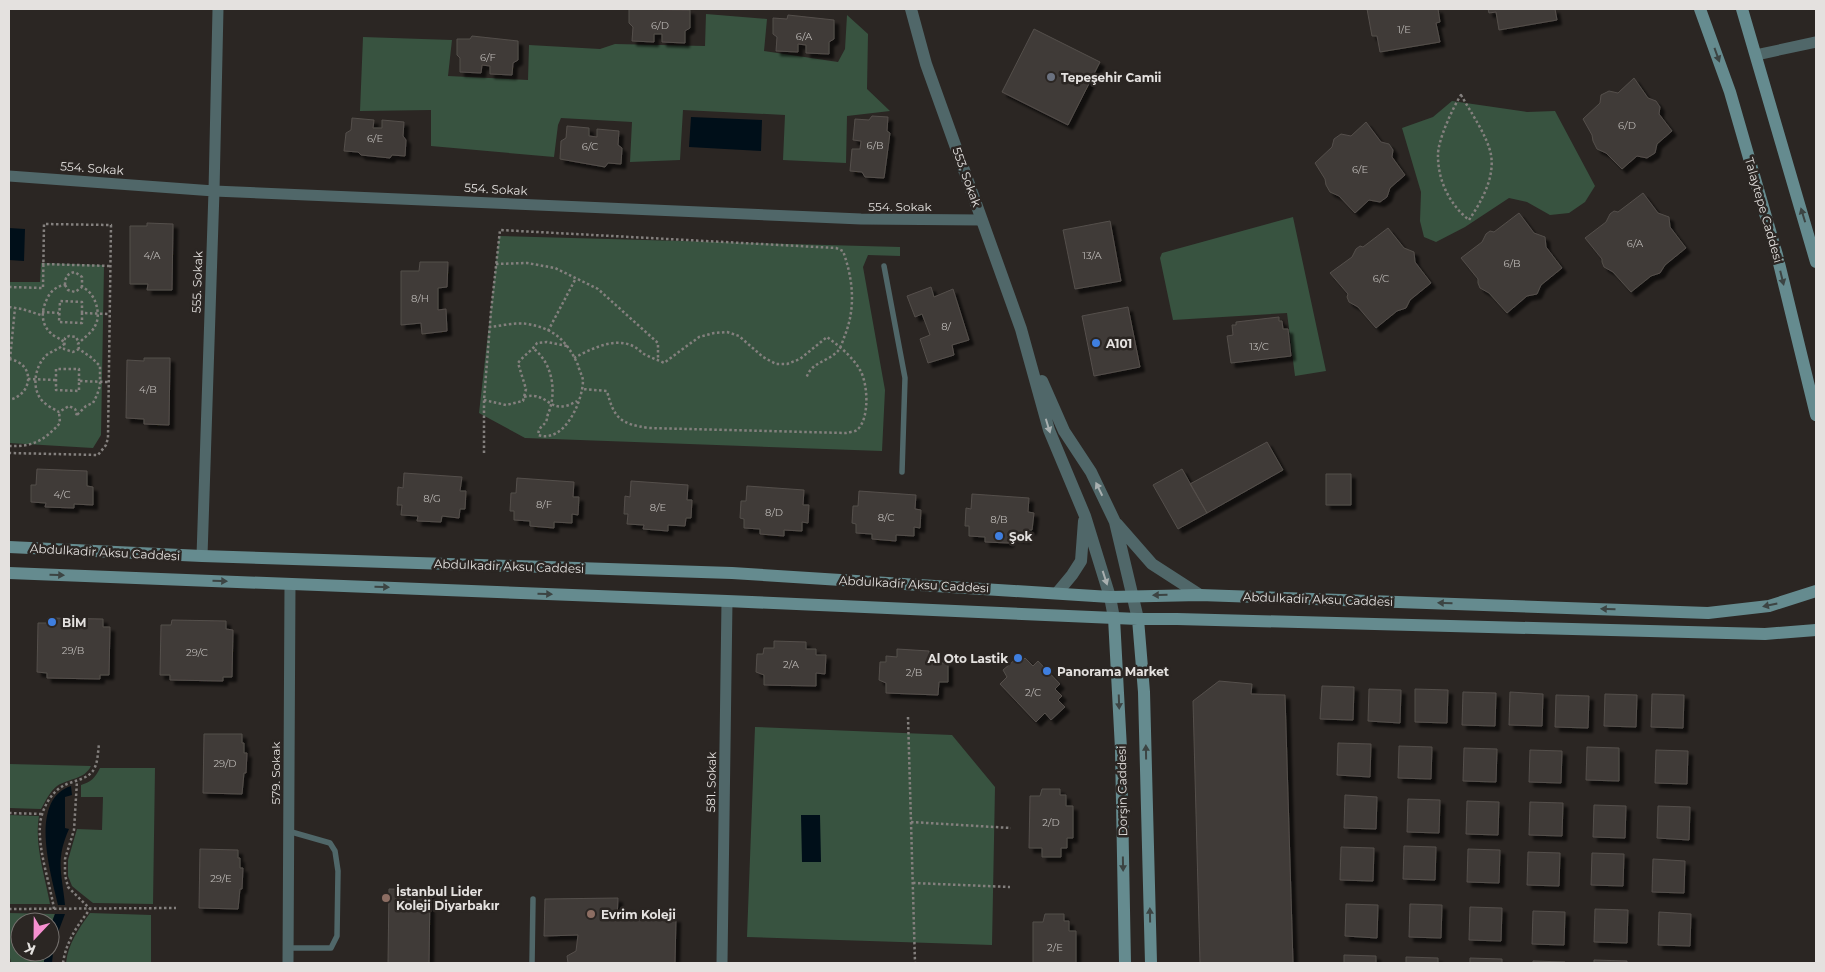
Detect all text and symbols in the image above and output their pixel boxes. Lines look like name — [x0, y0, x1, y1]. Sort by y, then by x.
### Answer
house number: 6/D — [651, 19, 669, 32]
house number: 1/E — [1397, 23, 1411, 36]
house number: 6/A — [796, 30, 813, 43]
one-way arrow — [1714, 47, 1721, 62]
house number: 6/F — [480, 51, 496, 64]
place label: Tepeşehir Camii — [1061, 70, 1161, 85]
marker: Tepeşehir Camii — [1045, 71, 1057, 83]
house number: 6/D — [1618, 119, 1636, 132]
house number: 6/E — [367, 132, 383, 145]
house number: 6/B — [866, 139, 884, 152]
house number: 6/C — [582, 140, 598, 153]
street label: 553. Sokak — [949, 145, 985, 210]
street label: Talaytepe Caddesi — [1742, 156, 1786, 264]
street label: 554. Sokak — [60, 158, 125, 178]
house number: 6/E — [1352, 163, 1368, 176]
street label: 554. Sokak — [464, 180, 529, 198]
street label: 554. Sokak — [868, 199, 933, 214]
one-way arrow — [1798, 208, 1806, 223]
house number: 6/A — [1627, 237, 1644, 250]
house number: 4/A — [143, 249, 161, 262]
house number: 13/A — [1082, 249, 1103, 262]
street label: 555. Sokak — [188, 250, 206, 313]
house number: 6/B — [1503, 257, 1521, 270]
one-way arrow — [1778, 270, 1786, 285]
house number: 6/C — [1373, 272, 1389, 285]
house number: 8/H — [411, 292, 429, 305]
house number: 8/ — [941, 320, 952, 333]
place label: A101 — [1105, 336, 1132, 351]
marker: A101 — [1090, 337, 1102, 349]
house number: 13/C — [1249, 340, 1269, 353]
house number: 4/B — [139, 383, 157, 396]
one-way arrow — [1044, 418, 1052, 433]
one-way arrow — [1095, 482, 1103, 496]
house number: 4/C — [53, 488, 71, 501]
house number: 8/G — [423, 492, 441, 505]
house number: 8/F — [536, 498, 552, 511]
house number: 8/E — [650, 501, 667, 514]
house number: 8/D — [765, 506, 783, 519]
house number: 8/C — [878, 511, 894, 524]
house number: 8/B — [990, 513, 1008, 526]
place label: Şok — [1009, 529, 1033, 544]
marker: Şok — [993, 530, 1005, 542]
street label: Abdulkadir Aksu Caddesi — [30, 541, 180, 563]
street label: Abdulkadir Aksu Caddesi — [434, 556, 584, 576]
one-way arrow — [1101, 570, 1109, 585]
one-way arrow — [50, 572, 66, 580]
street label: Abdulkadir Aksu Caddesi — [839, 573, 989, 595]
one-way arrow — [212, 578, 228, 586]
one-way arrow — [374, 584, 390, 592]
street label: Abdulkadir Aksu Caddesi — [1243, 589, 1393, 609]
one-way arrow — [537, 590, 553, 598]
one-way arrow — [1152, 591, 1168, 599]
one-way arrow — [1437, 599, 1453, 607]
one-way arrow — [1762, 601, 1777, 609]
one-way arrow — [1599, 605, 1615, 613]
place label: BİM — [62, 615, 87, 630]
marker: BİM — [46, 616, 58, 628]
house number: 29/B — [62, 644, 84, 657]
house number: 29/C — [186, 646, 208, 659]
place label: Al Oto Lastik — [927, 651, 1008, 666]
marker: Al Oto Lastik — [1012, 652, 1024, 664]
house number: 2/A — [783, 658, 800, 671]
place label: Panorama Market — [1057, 664, 1170, 679]
marker: Panorama Market — [1041, 665, 1053, 677]
house number: 2/B — [906, 666, 922, 679]
house number: 2/C — [1025, 686, 1041, 699]
one-way arrow — [1115, 694, 1123, 710]
street label: 579. Sokak — [268, 741, 283, 804]
one-way arrow — [1141, 744, 1149, 760]
street label: Dorşin Caddesi — [1114, 746, 1130, 836]
street label: 581. Sokak — [703, 751, 719, 812]
house number: 29/D — [213, 757, 237, 770]
house number: 2/D — [1042, 816, 1060, 829]
one-way arrow — [1119, 857, 1127, 873]
house number: 29/E — [210, 872, 232, 885]
place label: İstanbul Lider Koleji Diyarbakır — [396, 884, 499, 913]
marker: İstanbul Lider Koleji Diyarbakır — [380, 892, 392, 904]
one-way arrow — [1146, 906, 1154, 922]
place label: Evrim Koleji — [601, 907, 676, 922]
marker: Evrim Koleji — [585, 908, 597, 920]
north arrow — [10, 912, 60, 962]
text: K — [21, 939, 38, 959]
house number: 2/E — [1047, 941, 1063, 954]

